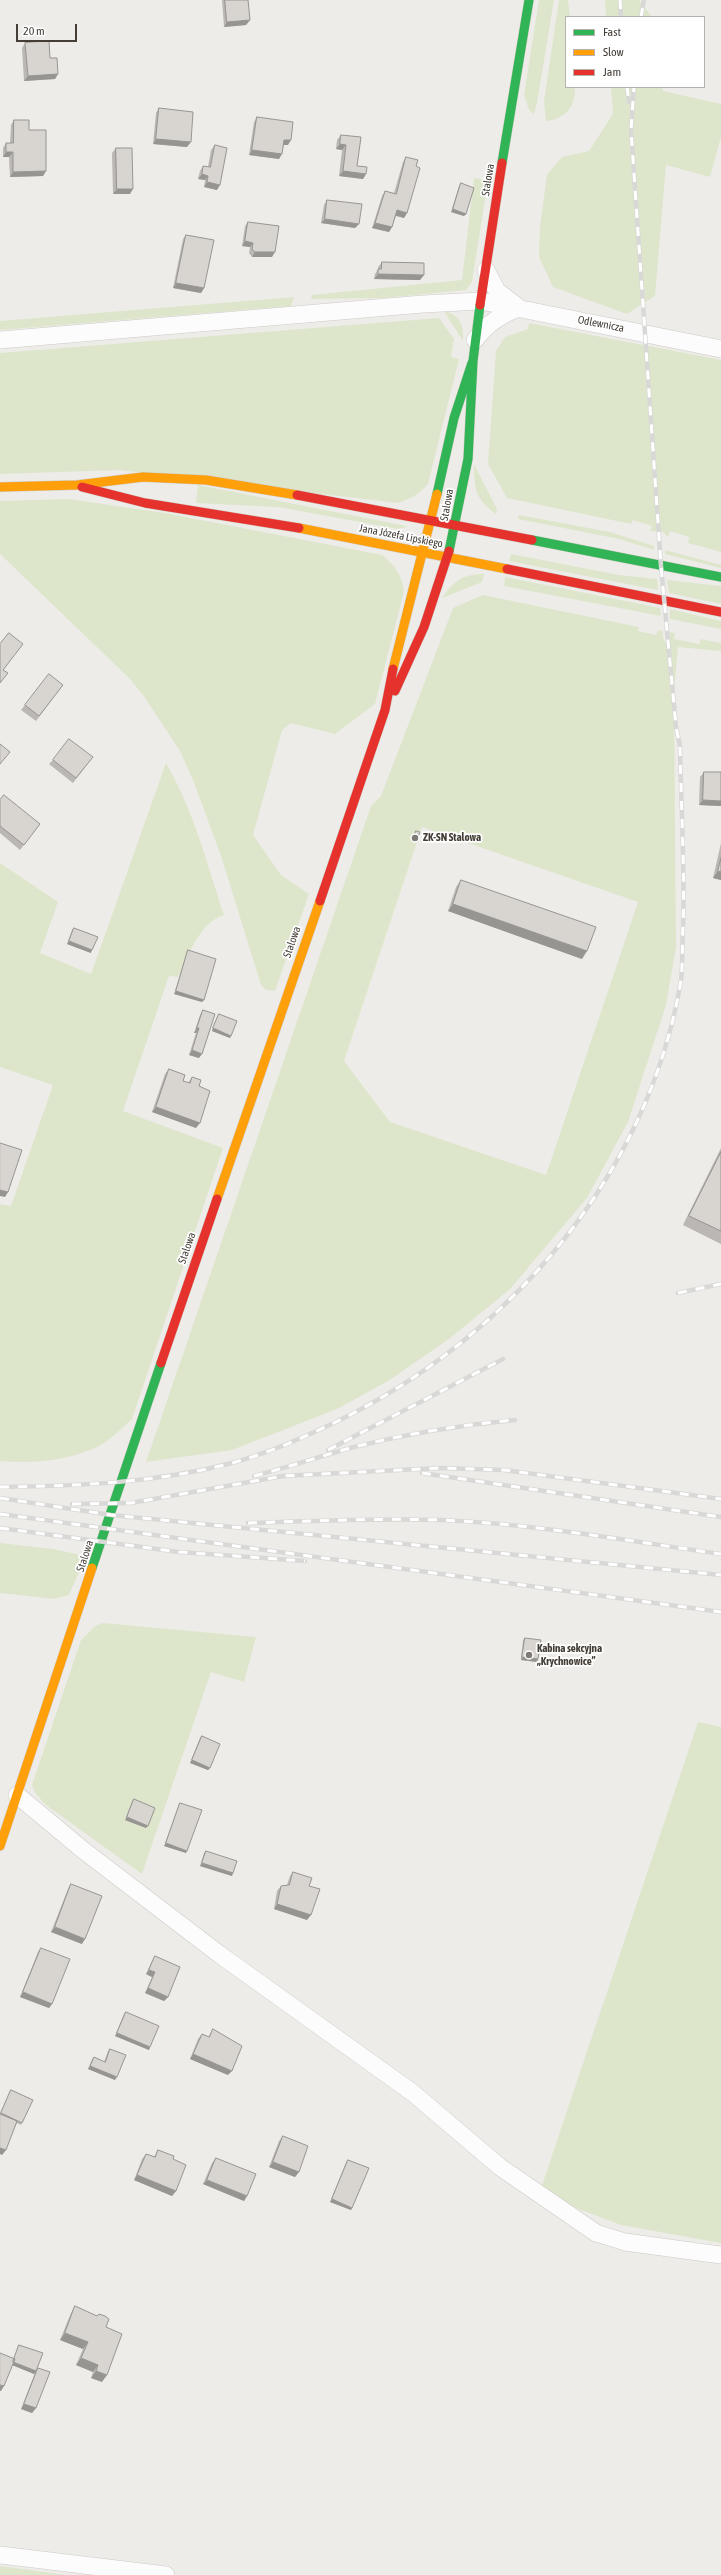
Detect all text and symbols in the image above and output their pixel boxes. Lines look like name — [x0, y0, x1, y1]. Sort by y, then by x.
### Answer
scale bar — [18, 16, 79, 42]
legend — [565, 16, 705, 88]
text: 20 m — [23, 24, 45, 38]
text: Fast — [603, 25, 621, 39]
text: Slow — [603, 45, 624, 59]
text: Jam — [603, 65, 621, 79]
street label: Stalowa — [479, 163, 497, 197]
street label: Odlewnicza — [577, 313, 625, 335]
street label: Stalowa — [438, 488, 456, 522]
street label: Jana Józefa Lipskiego — [358, 521, 444, 551]
place label: ZK-SN Stalowa — [423, 831, 481, 845]
marker: ZK-SN Stalowa — [410, 833, 420, 843]
street label: Stalowa — [280, 925, 304, 959]
street label: Stalowa — [175, 1231, 199, 1265]
street label: Stalowa — [74, 1539, 96, 1573]
place label: Kabina sekcyjna „Krychnowice” — [537, 1642, 602, 1668]
marker: Kabina sekcyjna „Krychnowice” — [524, 1650, 534, 1660]

